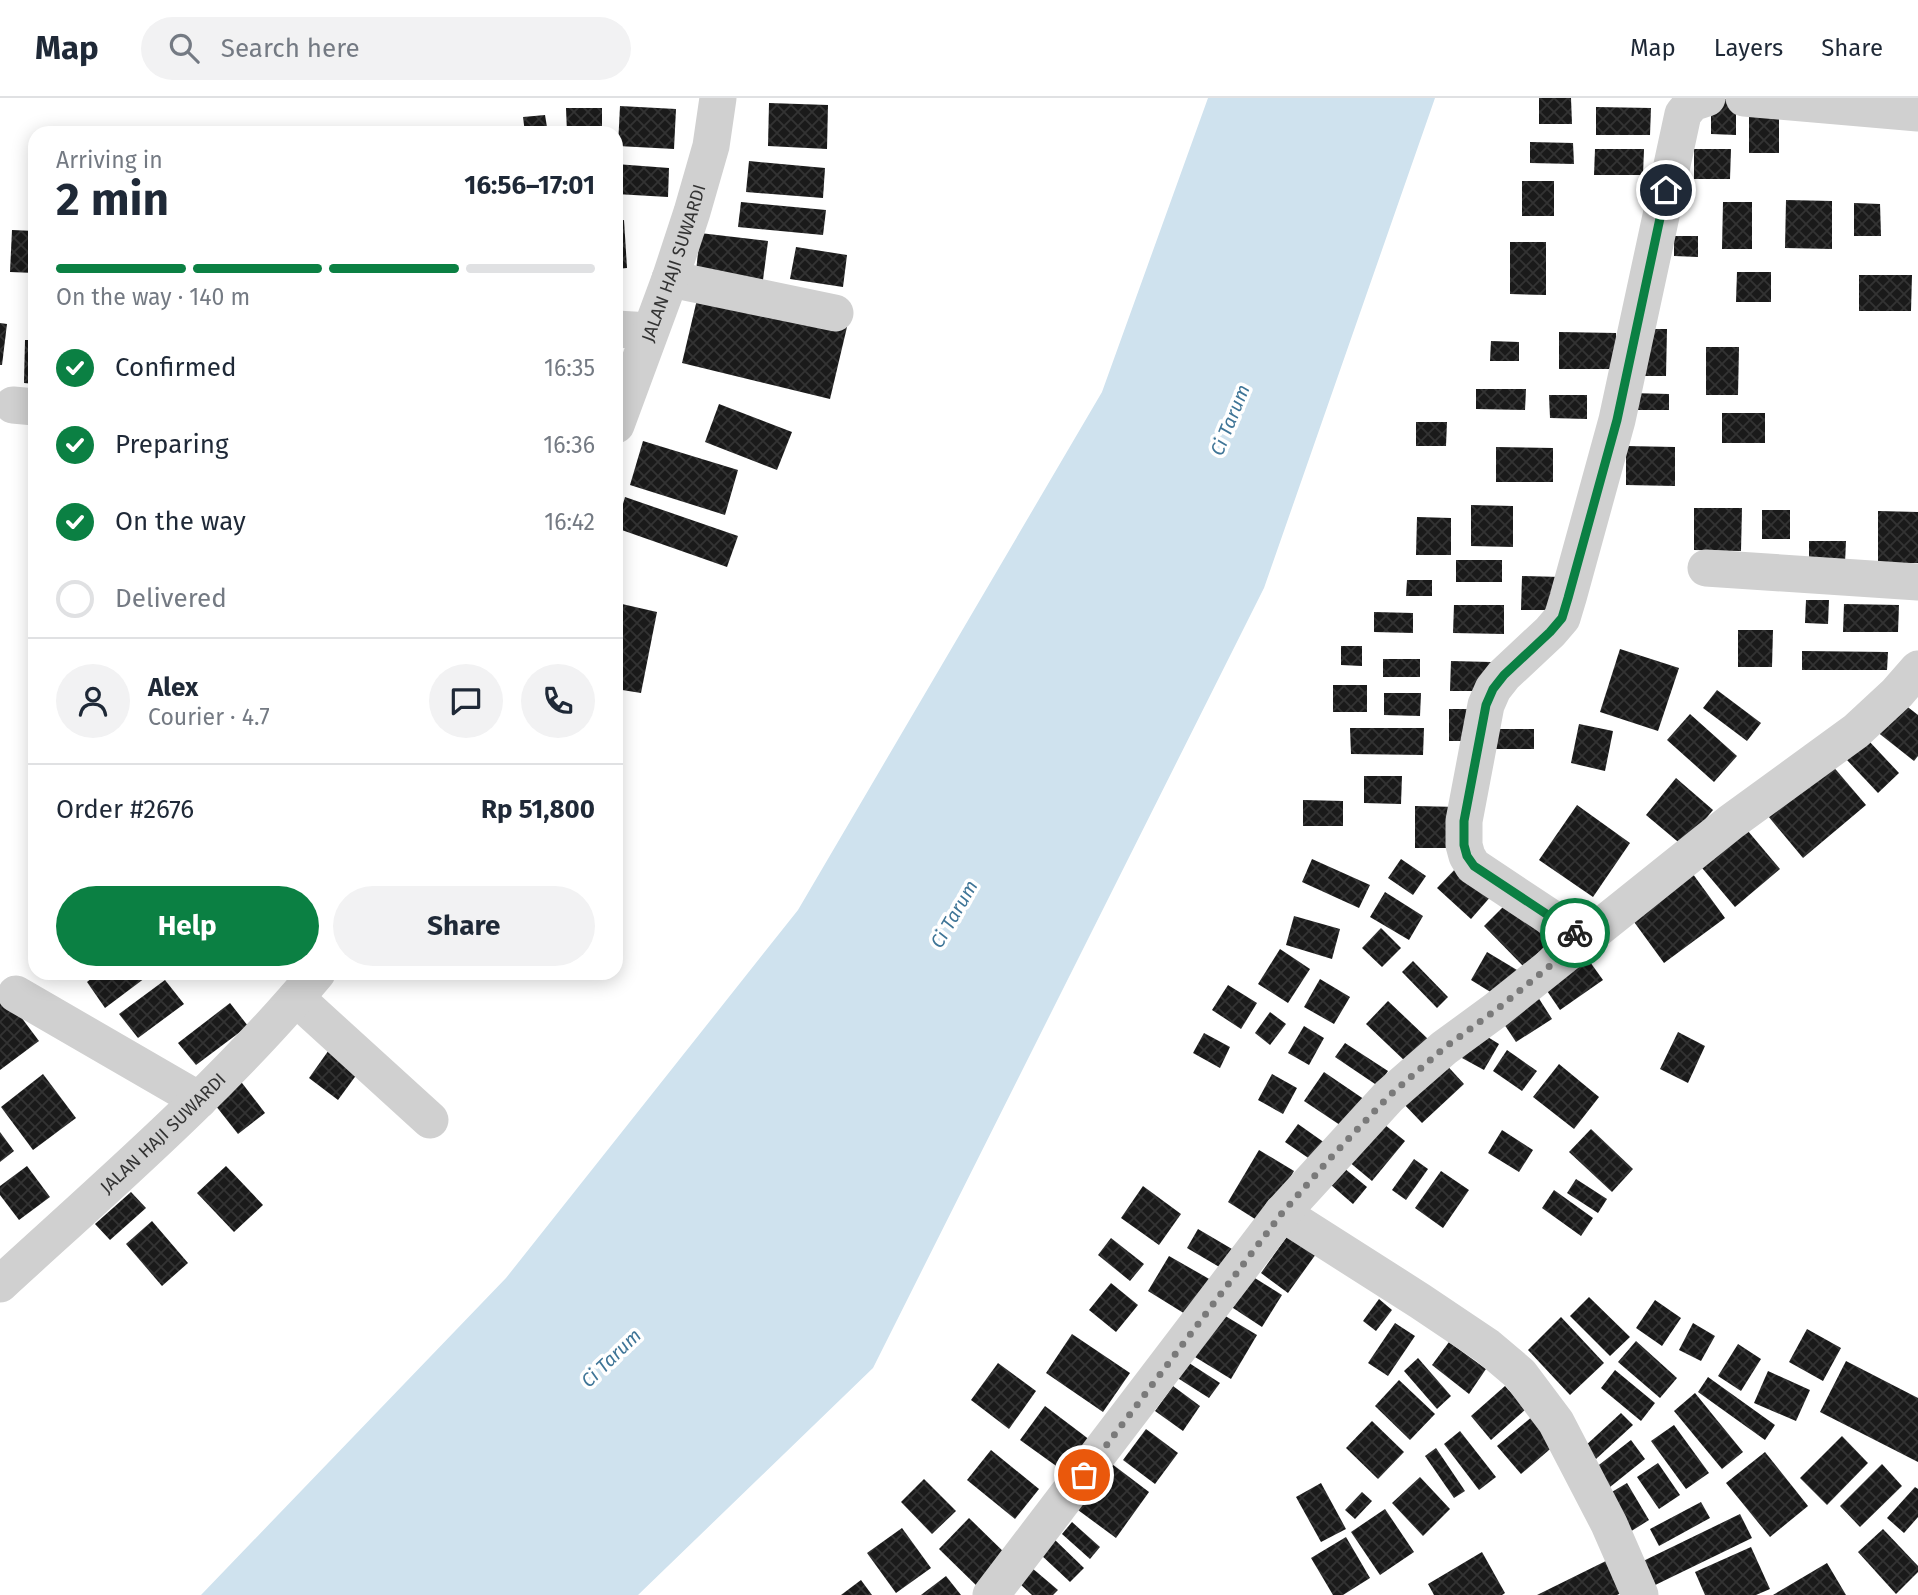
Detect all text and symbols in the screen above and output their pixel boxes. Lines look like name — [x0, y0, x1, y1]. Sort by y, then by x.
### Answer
search box — [141, 17, 631, 80]
text: Map — [35, 28, 99, 68]
icon: search — [165, 29, 203, 67]
text: Search here — [221, 33, 360, 64]
text: Map — [1630, 34, 1676, 62]
text: Layers — [1714, 34, 1783, 62]
text: Share — [1821, 34, 1883, 62]
text: Arriving in — [56, 146, 163, 174]
pin — [1636, 160, 1696, 220]
text: 16:56–17:01 — [464, 170, 595, 201]
icon: home — [1647, 171, 1685, 209]
text: 2 min — [56, 172, 169, 227]
street label: JALAN HAJI SUWARDI — [637, 182, 710, 345]
text: On the way · 140 m — [56, 283, 250, 311]
icon: check — [56, 349, 94, 387]
text: Confirmed — [115, 352, 236, 383]
text: 16:35 — [544, 354, 595, 382]
water label: Ci Tarum — [1205, 381, 1255, 459]
icon: check — [56, 426, 94, 464]
text: Preparing — [115, 429, 228, 460]
text: 16:36 — [543, 431, 595, 459]
icon: check — [56, 503, 94, 541]
text: On the way — [115, 506, 246, 537]
text: 16:42 — [544, 508, 595, 536]
text: Delivered — [115, 583, 227, 614]
button: person — [56, 664, 130, 738]
button: chat — [429, 664, 503, 738]
button: phone — [521, 664, 595, 738]
text: Alex — [148, 672, 198, 703]
text: Courier · 4.7 — [148, 703, 270, 731]
text: Order #2676 — [56, 794, 194, 825]
text: Rp 51,800 — [481, 794, 595, 825]
water label: Ci Tarum — [925, 876, 983, 952]
button: Help — [56, 886, 319, 966]
button: Share — [333, 886, 595, 966]
courier — [1540, 898, 1610, 968]
icon: bike — [1556, 914, 1594, 952]
street label: JALAN HAJI SUWARDI — [96, 1068, 230, 1198]
water label: Ci Tarum — [576, 1324, 646, 1392]
pin — [1054, 1445, 1114, 1505]
icon: bag — [1065, 1456, 1103, 1494]

